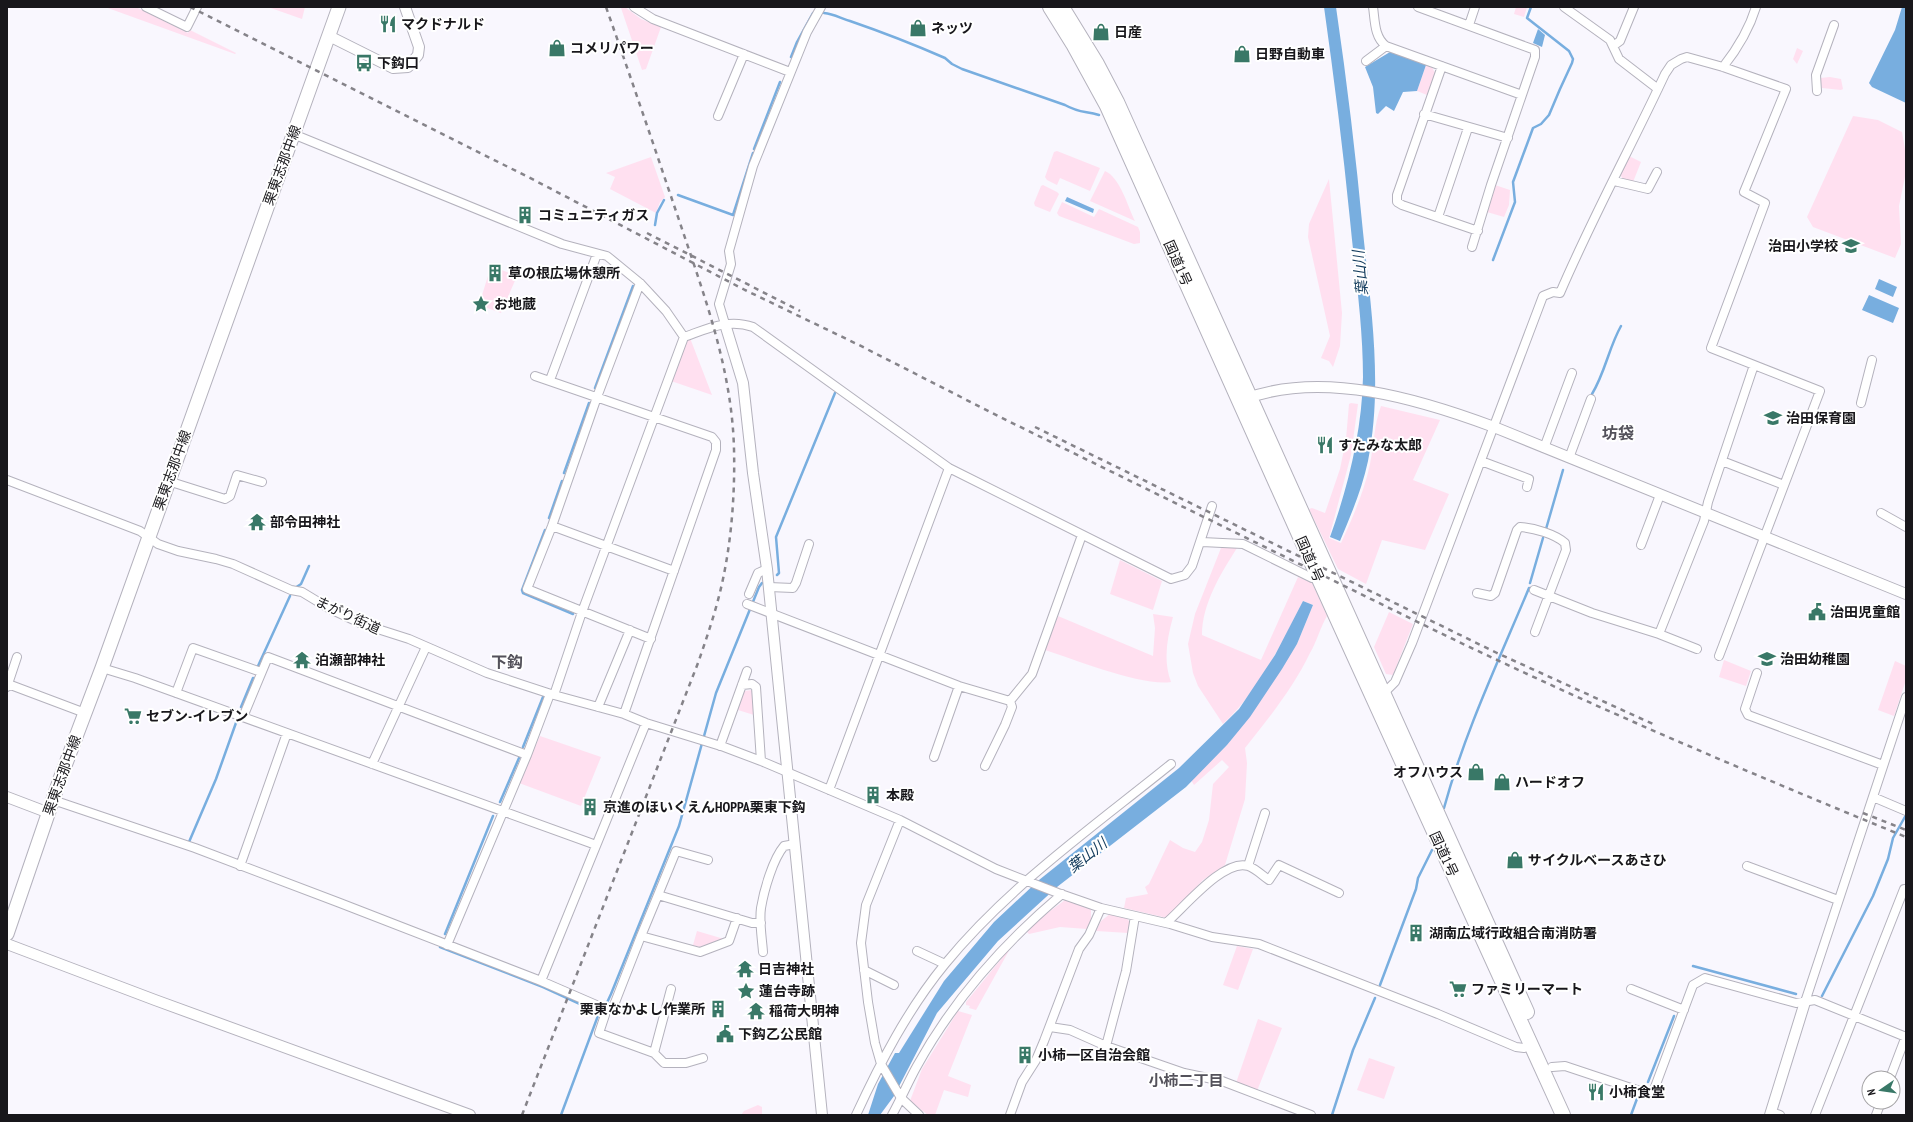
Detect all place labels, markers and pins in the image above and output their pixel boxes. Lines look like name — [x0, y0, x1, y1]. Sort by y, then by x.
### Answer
restaurant icon: マクドナルド — [378, 14, 398, 34]
place label: マクドナルド — [401, 15, 485, 33]
shop icon: ネッツ — [908, 18, 928, 38]
place label: ネッツ — [931, 19, 973, 37]
shop icon: 日産 — [1091, 22, 1111, 42]
place label: 日産 — [1114, 23, 1142, 41]
shop icon: コメリパワー — [547, 38, 567, 58]
place label: コメリパワー — [570, 39, 654, 57]
shop icon: 日野自動車 — [1232, 44, 1252, 64]
place label: 日野自動車 — [1255, 45, 1325, 63]
bus stop icon: 下鈎口 — [354, 53, 374, 73]
place label: 下鈎口 — [377, 54, 419, 72]
building icon: コミュニティガス — [515, 205, 535, 225]
place label: コミュニティガス — [538, 206, 649, 224]
school or university icon: 治田小学校 — [1841, 236, 1861, 256]
place label: 治田小学校 — [1768, 237, 1838, 255]
building icon: 草の根広場休憩所 — [485, 263, 505, 283]
place label: 草の根広場休憩所 — [508, 264, 620, 282]
place icon: お地蔵 — [471, 294, 491, 314]
place label: お地蔵 — [494, 295, 536, 313]
school or university icon: 治田保育園 — [1763, 408, 1783, 428]
place label: 治田保育園 — [1786, 409, 1856, 427]
restaurant icon: すたみな太郎 — [1315, 435, 1335, 455]
place label: すたみな太郎 — [1338, 436, 1422, 454]
temple icon: 部令田神社 — [247, 512, 267, 532]
place label: 部令田神社 — [270, 513, 340, 531]
public building icon: 治田児童館 — [1807, 602, 1827, 622]
place label: 治田児童館 — [1830, 603, 1900, 621]
school or university icon: 治田幼稚園 — [1757, 649, 1777, 669]
temple icon: 泊瀬部神社 — [292, 650, 312, 670]
place label: 治田幼稚園 — [1780, 650, 1850, 668]
place label: 泊瀬部神社 — [315, 651, 385, 669]
supermarket icon: セブン-イレブン — [123, 706, 143, 726]
place label: セブン-イレブン — [146, 707, 248, 725]
shop icon: オフハウス — [1466, 762, 1486, 782]
place label: オフハウス — [1393, 763, 1463, 781]
shop icon: ハードオフ — [1492, 772, 1512, 792]
place label: ハードオフ — [1515, 773, 1585, 791]
building icon: 本殿 — [863, 785, 883, 805]
place label: 本殿 — [886, 786, 914, 804]
building icon: 京進のほいくえんHOPPA栗東下鈎 — [580, 797, 600, 817]
place label: 京進のほいくえんHOPPA栗東下鈎 — [603, 798, 806, 816]
shop icon: サイクルベースあさひ — [1505, 850, 1525, 870]
place label: サイクルベースあさひ — [1528, 851, 1667, 869]
building icon: 湖南広域行政組合南消防署 — [1406, 923, 1426, 943]
place label: 湖南広域行政組合南消防署 — [1429, 924, 1597, 942]
temple icon: 日吉神社 — [735, 959, 755, 979]
place label: 日吉神社 — [758, 960, 814, 978]
supermarket icon: ファミリーマート — [1448, 979, 1468, 999]
place label: ファミリーマート — [1471, 980, 1583, 998]
place icon: 蓮台寺跡 — [736, 981, 756, 1001]
place label: 蓮台寺跡 — [759, 982, 815, 1000]
building icon: 栗東なかよし作業所 — [708, 999, 728, 1019]
place label: 栗東なかよし作業所 — [580, 1000, 705, 1018]
temple icon: 稲荷大明神 — [746, 1001, 766, 1021]
place label: 稲荷大明神 — [769, 1002, 839, 1020]
public building icon: 下鈎乙公民館 — [715, 1024, 735, 1044]
place label: 下鈎乙公民館 — [738, 1025, 822, 1043]
building icon: 小柿一区自治会館 — [1015, 1045, 1035, 1065]
place label: 小柿一区自治会館 — [1038, 1046, 1150, 1064]
restaurant icon: 小柿食堂 — [1586, 1082, 1606, 1102]
place label: 小柿食堂 — [1609, 1083, 1665, 1101]

